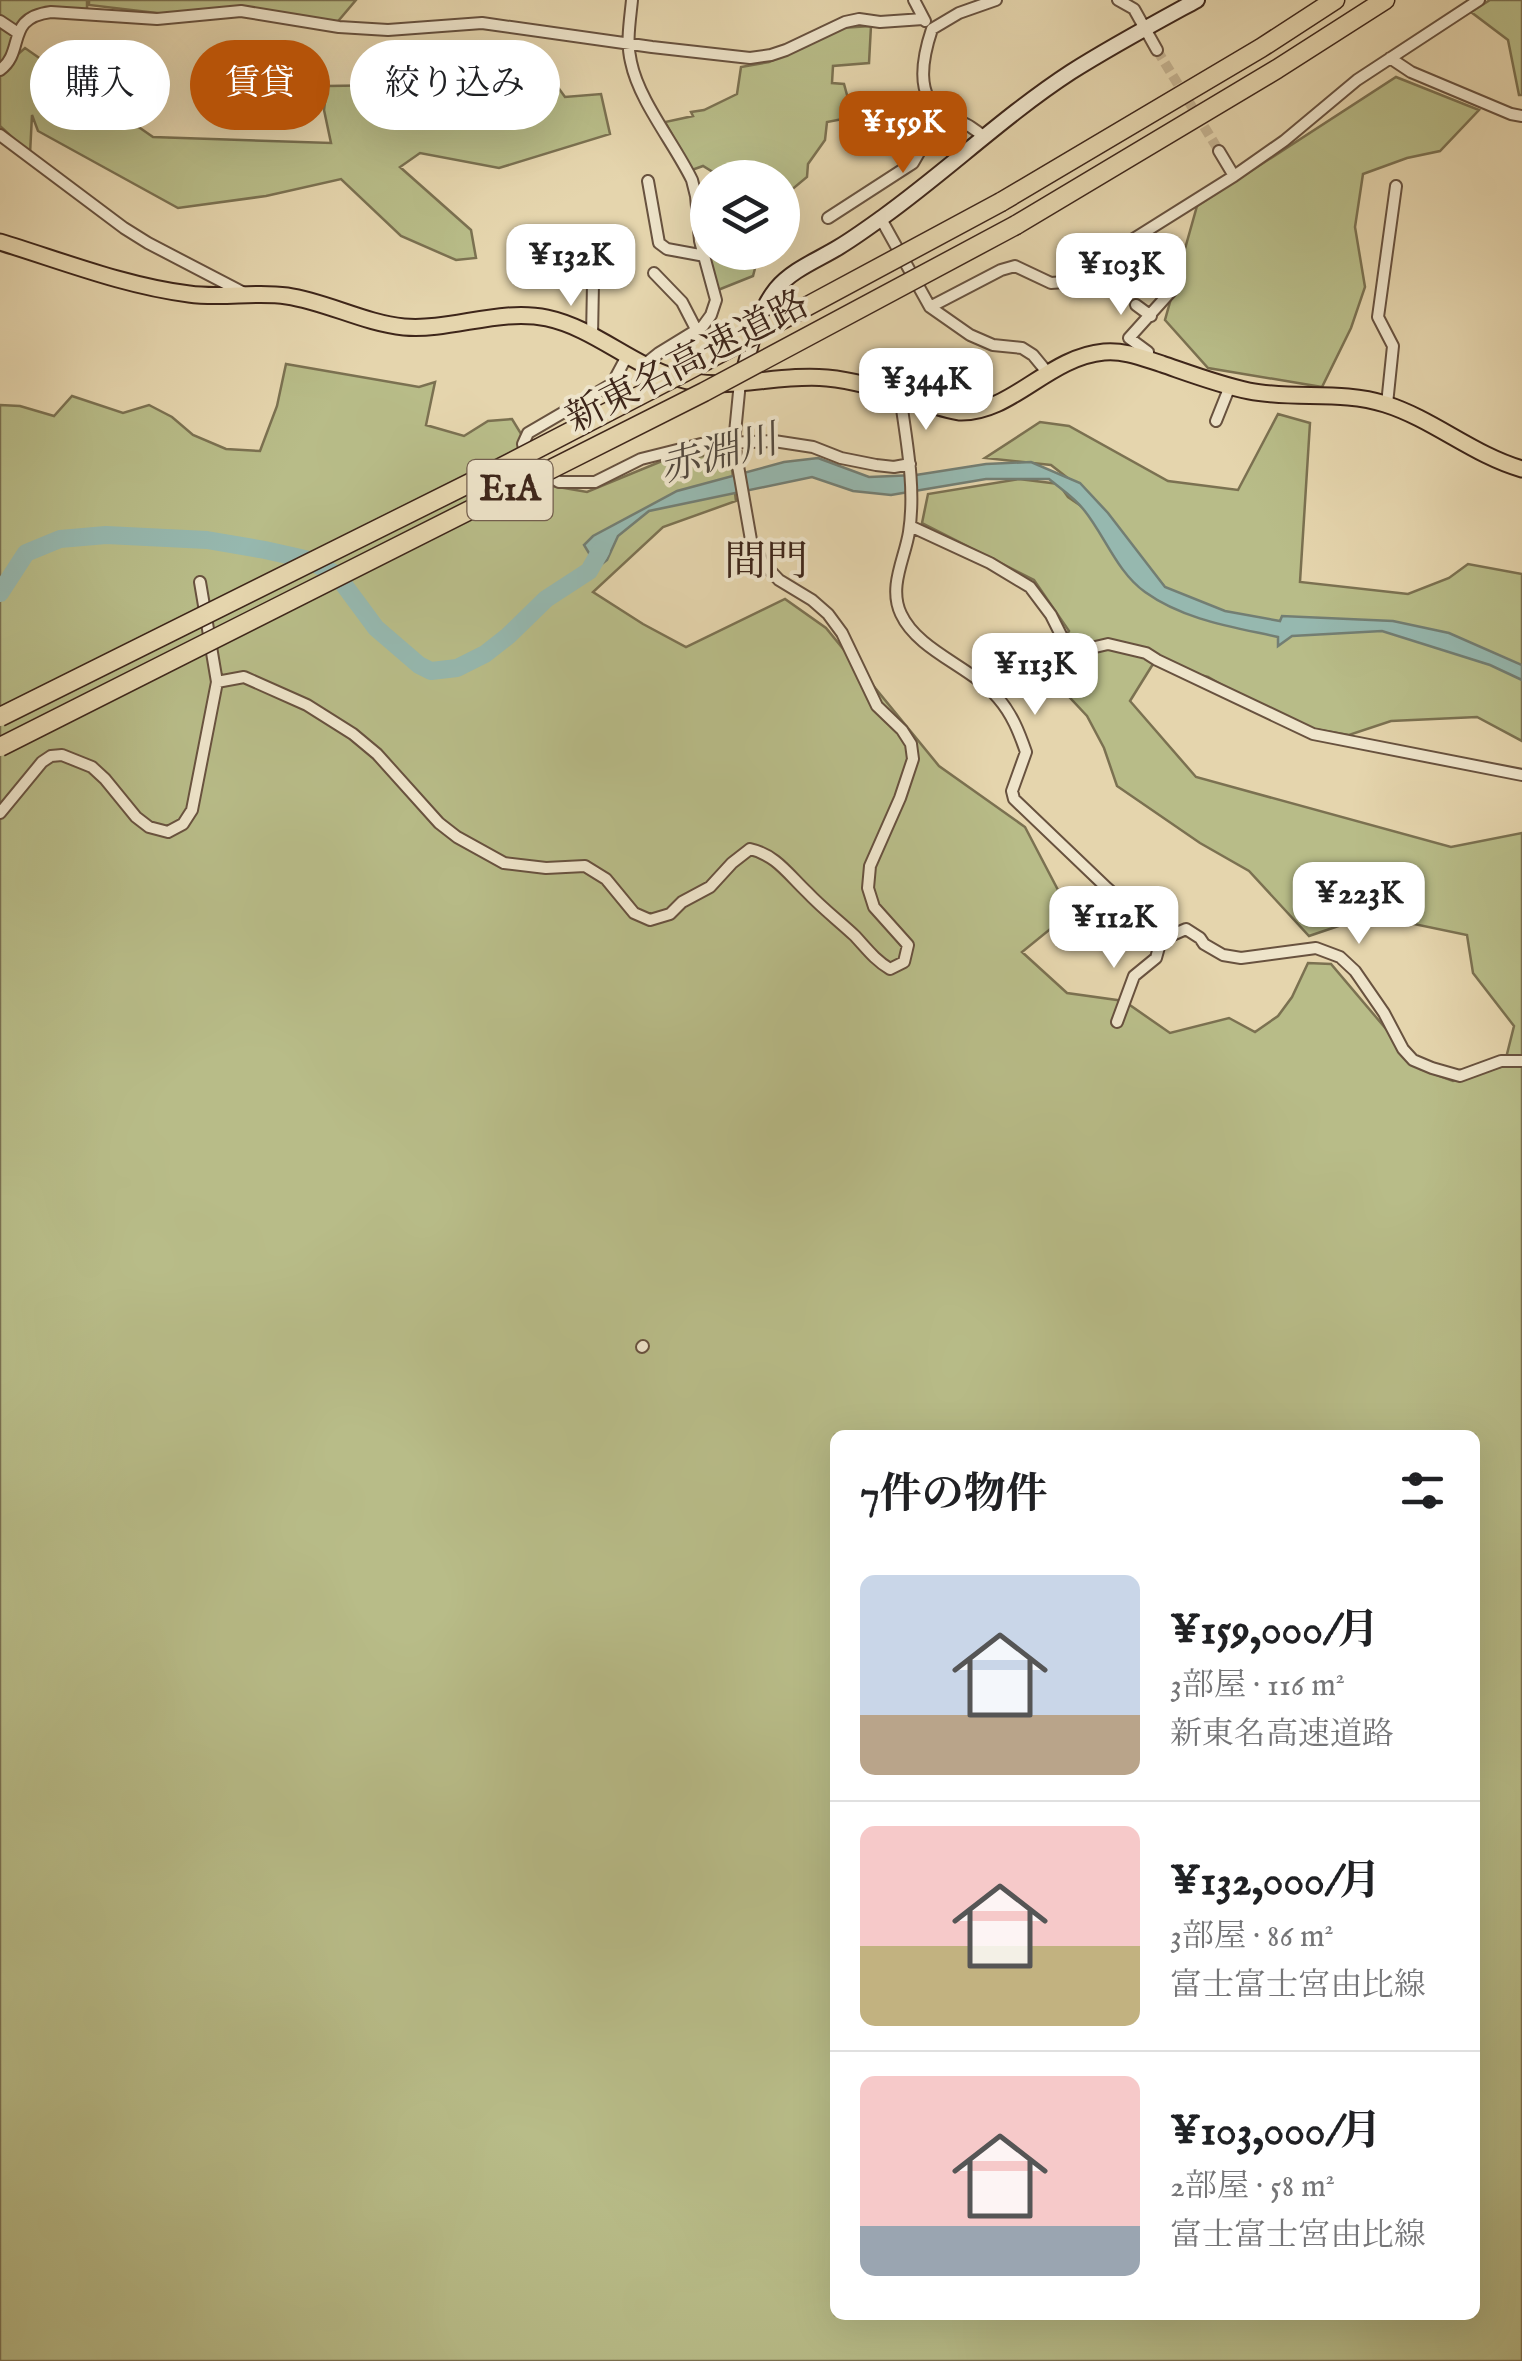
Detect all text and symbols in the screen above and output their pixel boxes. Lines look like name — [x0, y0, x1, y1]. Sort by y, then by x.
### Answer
chip: 購入 — [30, 40, 170, 130]
chip: 賃貸 — [190, 40, 330, 130]
chip: 絞り込み — [350, 40, 560, 130]
pin: ¥159K — [833, 91, 973, 176]
text: ¥159K — [861, 103, 945, 144]
map controls — [690, 160, 800, 270]
button: layers — [690, 160, 800, 270]
pin: ¥132K — [501, 224, 641, 309]
pin: ¥103K — [1051, 233, 1191, 318]
text: ¥132K — [528, 236, 614, 277]
text: ¥103K — [1078, 245, 1164, 286]
street label: 新東名高速道路 — [559, 281, 817, 445]
pin: ¥344K — [856, 348, 996, 433]
text: ¥344K — [881, 360, 971, 401]
water label: 赤淵川 — [654, 415, 787, 496]
road number: E1A — [468, 460, 552, 520]
district label: 間門 — [724, 537, 808, 590]
pin: ¥113K — [965, 633, 1105, 718]
text: ¥113K — [994, 645, 1076, 686]
pin: ¥223K — [1289, 862, 1429, 947]
text: ¥223K — [1315, 874, 1403, 915]
pin: ¥112K — [1044, 886, 1184, 971]
text: ¥112K — [1071, 898, 1157, 939]
icon: filters — [1395, 1463, 1450, 1518]
text: 7件の物件 — [860, 1469, 1048, 1522]
text: ¥159,000/月 — [1170, 1605, 1379, 1658]
icon: home — [940, 1615, 1060, 1735]
text: 3部屋 · 116 m² — [1170, 1666, 1345, 1707]
text: 新東名高速道路 — [1170, 1715, 1394, 1756]
text: ¥132,000/月 — [1170, 1856, 1381, 1909]
icon: home — [940, 1866, 1060, 1986]
text: 3部屋 · 86 m² — [1170, 1917, 1334, 1958]
text: 富士富士宮由比線 — [1170, 1966, 1426, 2007]
text: ¥103,000/月 — [1170, 2106, 1382, 2159]
icon: home — [940, 2116, 1060, 2236]
text: 2部屋 · 58 m² — [1170, 2167, 1335, 2208]
text: 富士富士宮由比線 — [1170, 2216, 1426, 2257]

